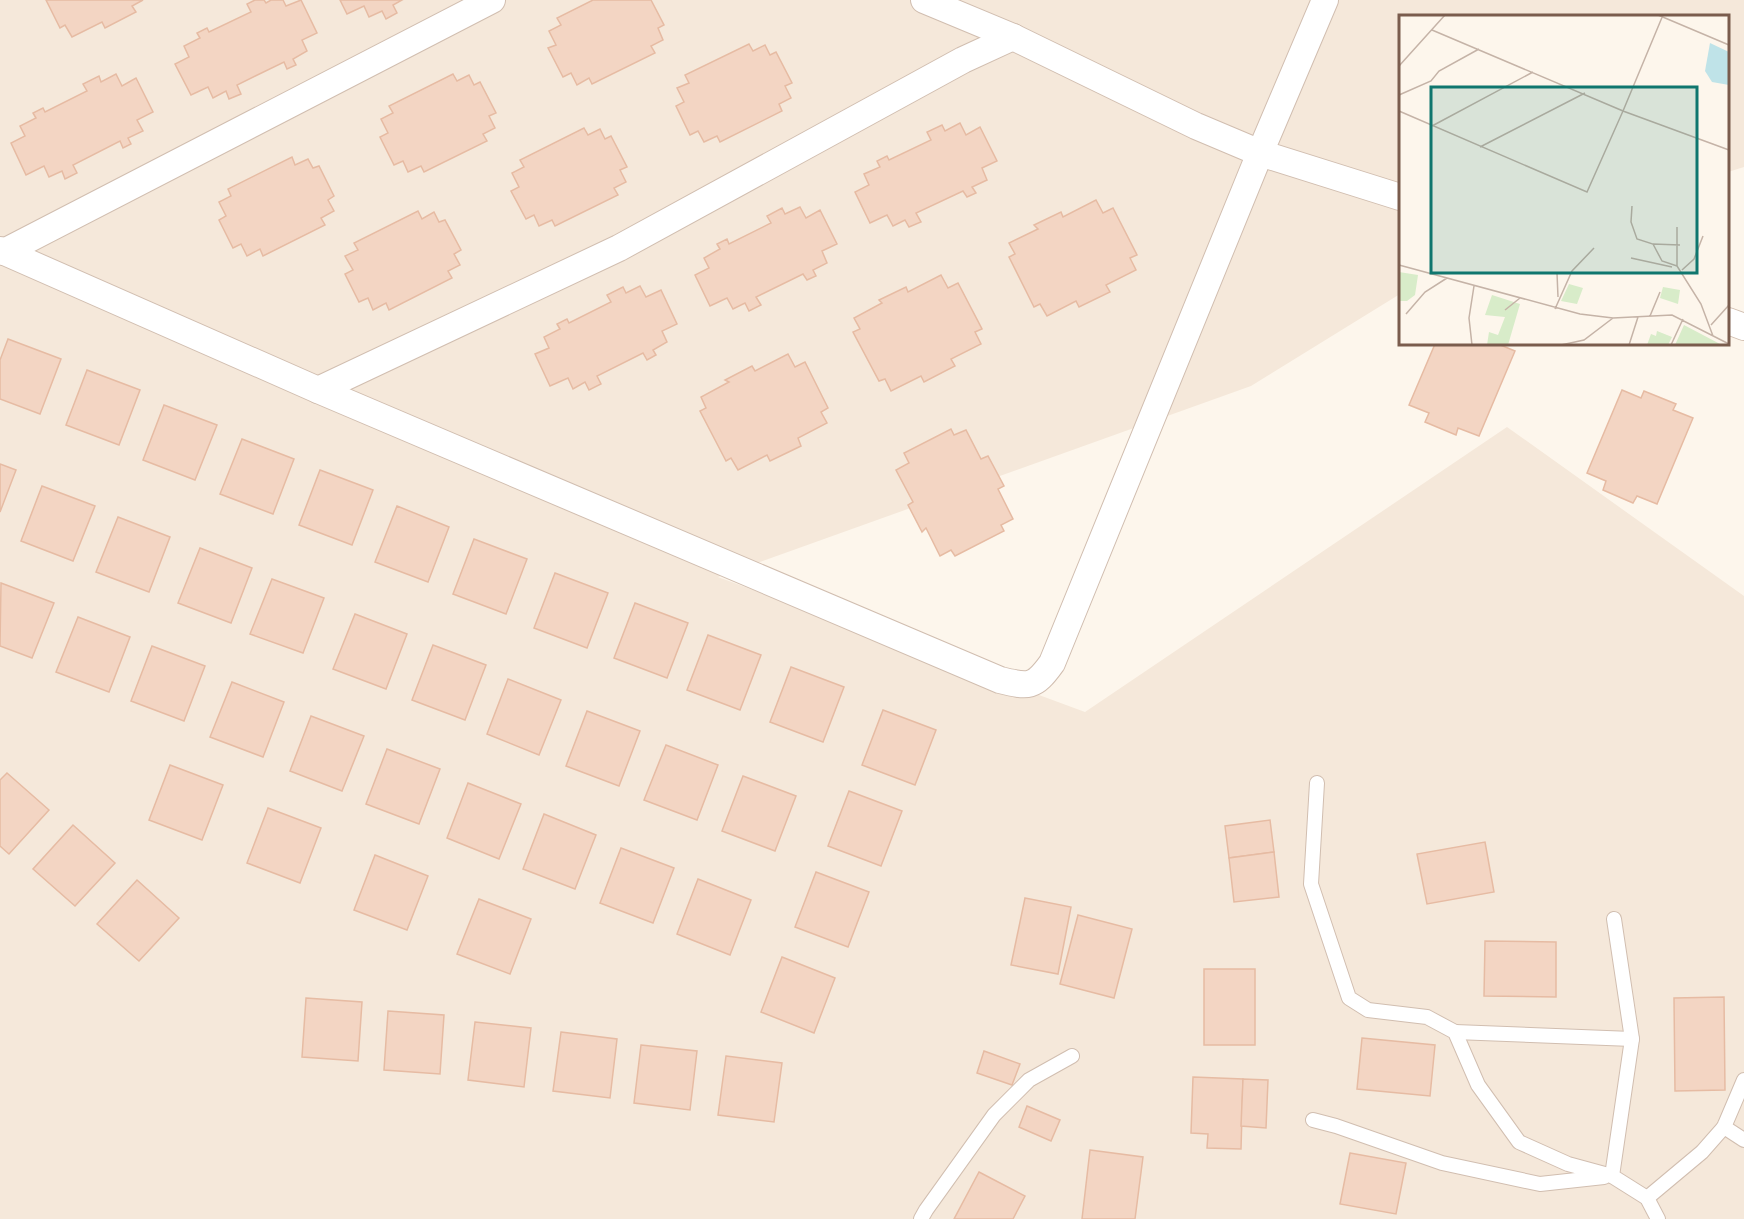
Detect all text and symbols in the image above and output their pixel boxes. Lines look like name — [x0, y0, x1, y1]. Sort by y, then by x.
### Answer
inset map — [1399, 15, 1729, 345]

